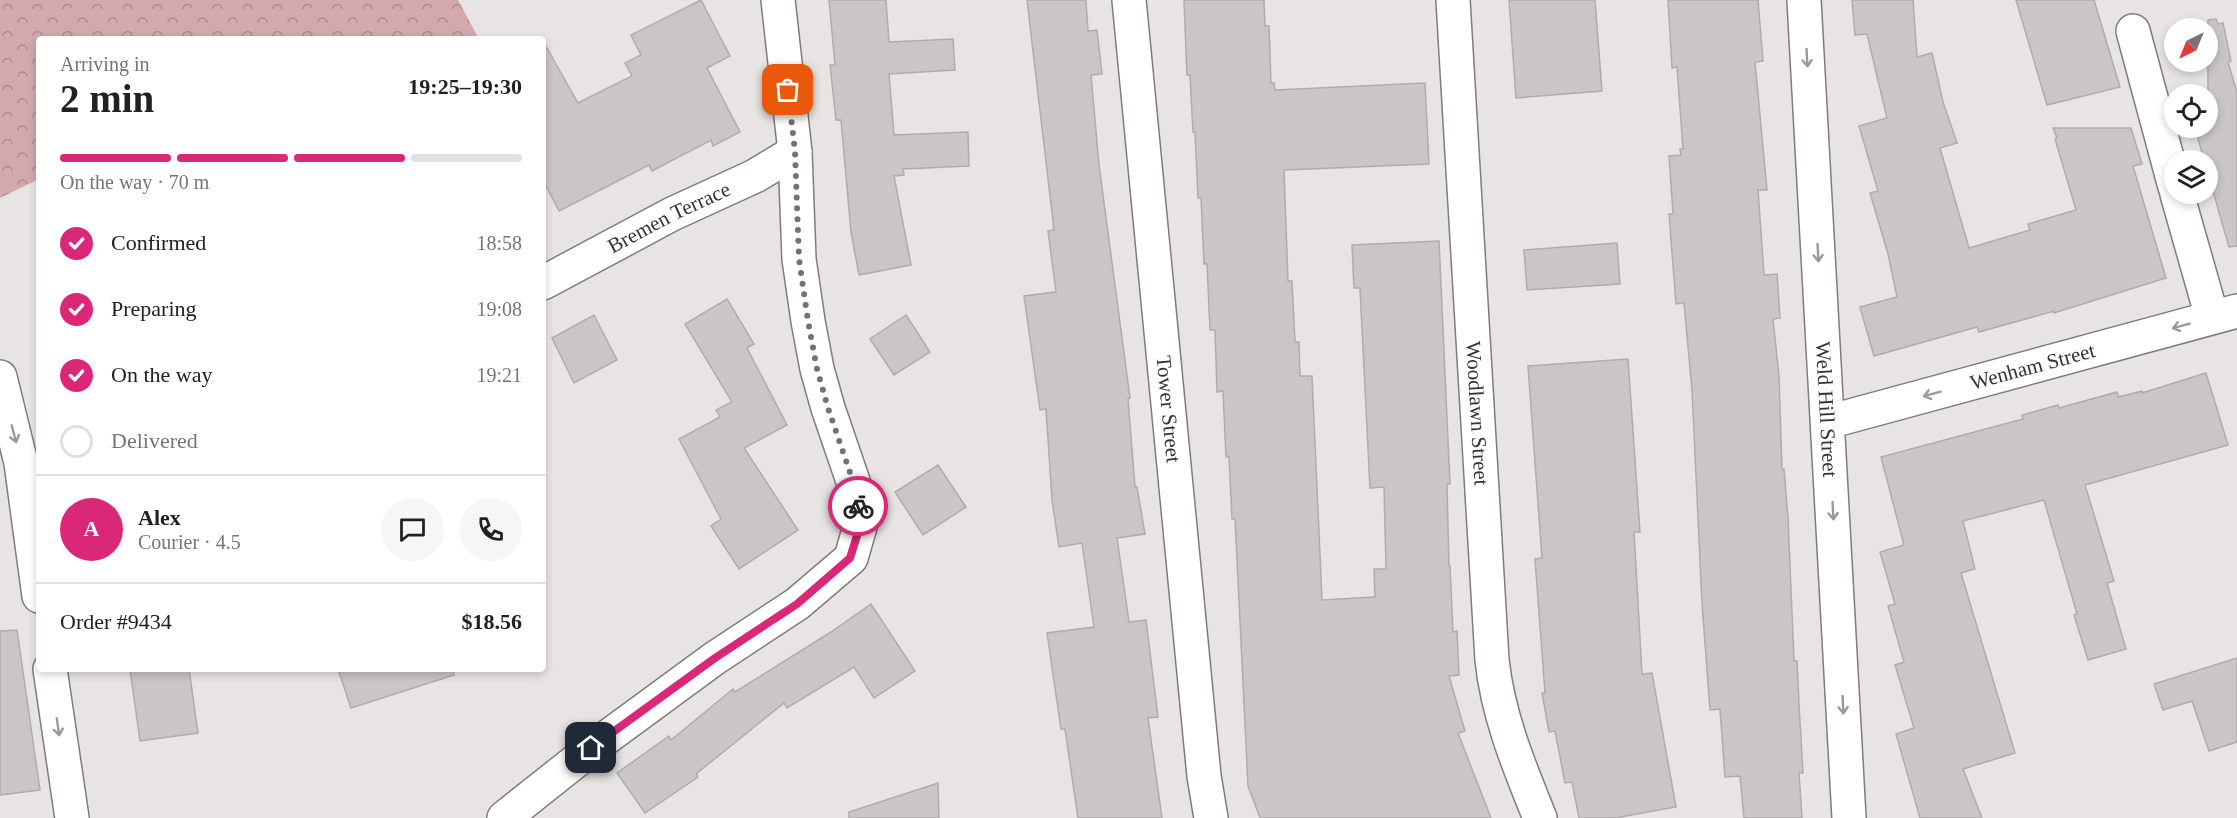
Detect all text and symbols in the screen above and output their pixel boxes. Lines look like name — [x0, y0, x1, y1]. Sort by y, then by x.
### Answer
north arrow — [2164, 18, 2218, 72]
map controls — [2164, 18, 2218, 204]
one-way arrow — [1802, 48, 1813, 68]
text: Arriving in — [60, 53, 149, 75]
pin — [762, 64, 813, 115]
icon: bag — [771, 73, 804, 106]
text: 19:25–19:30 — [408, 74, 522, 99]
text: 2 min — [60, 77, 154, 120]
button: locate — [2164, 84, 2218, 138]
button: layers — [2164, 150, 2218, 204]
text: On the way · 70 m — [60, 171, 209, 193]
street label: Bremen Terrace — [603, 177, 734, 258]
icon: check — [60, 227, 93, 260]
text: Confirmed — [111, 230, 206, 255]
text: 18:58 — [476, 232, 522, 254]
one-way arrow — [1813, 243, 1824, 263]
icon: check — [60, 293, 93, 326]
text: Preparing — [111, 296, 197, 321]
text: 19:08 — [476, 298, 522, 320]
one-way arrow — [2171, 321, 2190, 332]
street label: Wenham Street — [1967, 338, 2098, 395]
street label: Woodlawn Street — [1461, 340, 1494, 486]
street label: Weld Hill Street — [1811, 341, 1842, 478]
street label: Tower Street — [1151, 354, 1186, 464]
icon: check — [60, 359, 93, 392]
text: On the way — [111, 362, 212, 387]
text: 19:21 — [476, 364, 522, 386]
one-way arrow — [1922, 389, 1941, 400]
one-way arrow — [8, 424, 20, 443]
text: Delivered — [111, 428, 198, 453]
courier — [828, 476, 888, 536]
icon: bike — [842, 490, 875, 523]
button: chat — [381, 498, 444, 561]
button: phone — [459, 498, 522, 561]
one-way arrow — [1827, 500, 1838, 520]
text: Alex — [138, 505, 181, 530]
text: A — [84, 516, 99, 541]
text: Courier · 4.5 — [138, 531, 241, 553]
text: Order #9434 — [60, 609, 172, 634]
text: $18.56 — [462, 609, 522, 634]
one-way arrow — [1838, 695, 1849, 715]
one-way arrow — [53, 716, 64, 736]
pin — [565, 722, 616, 773]
icon: home — [574, 731, 607, 764]

